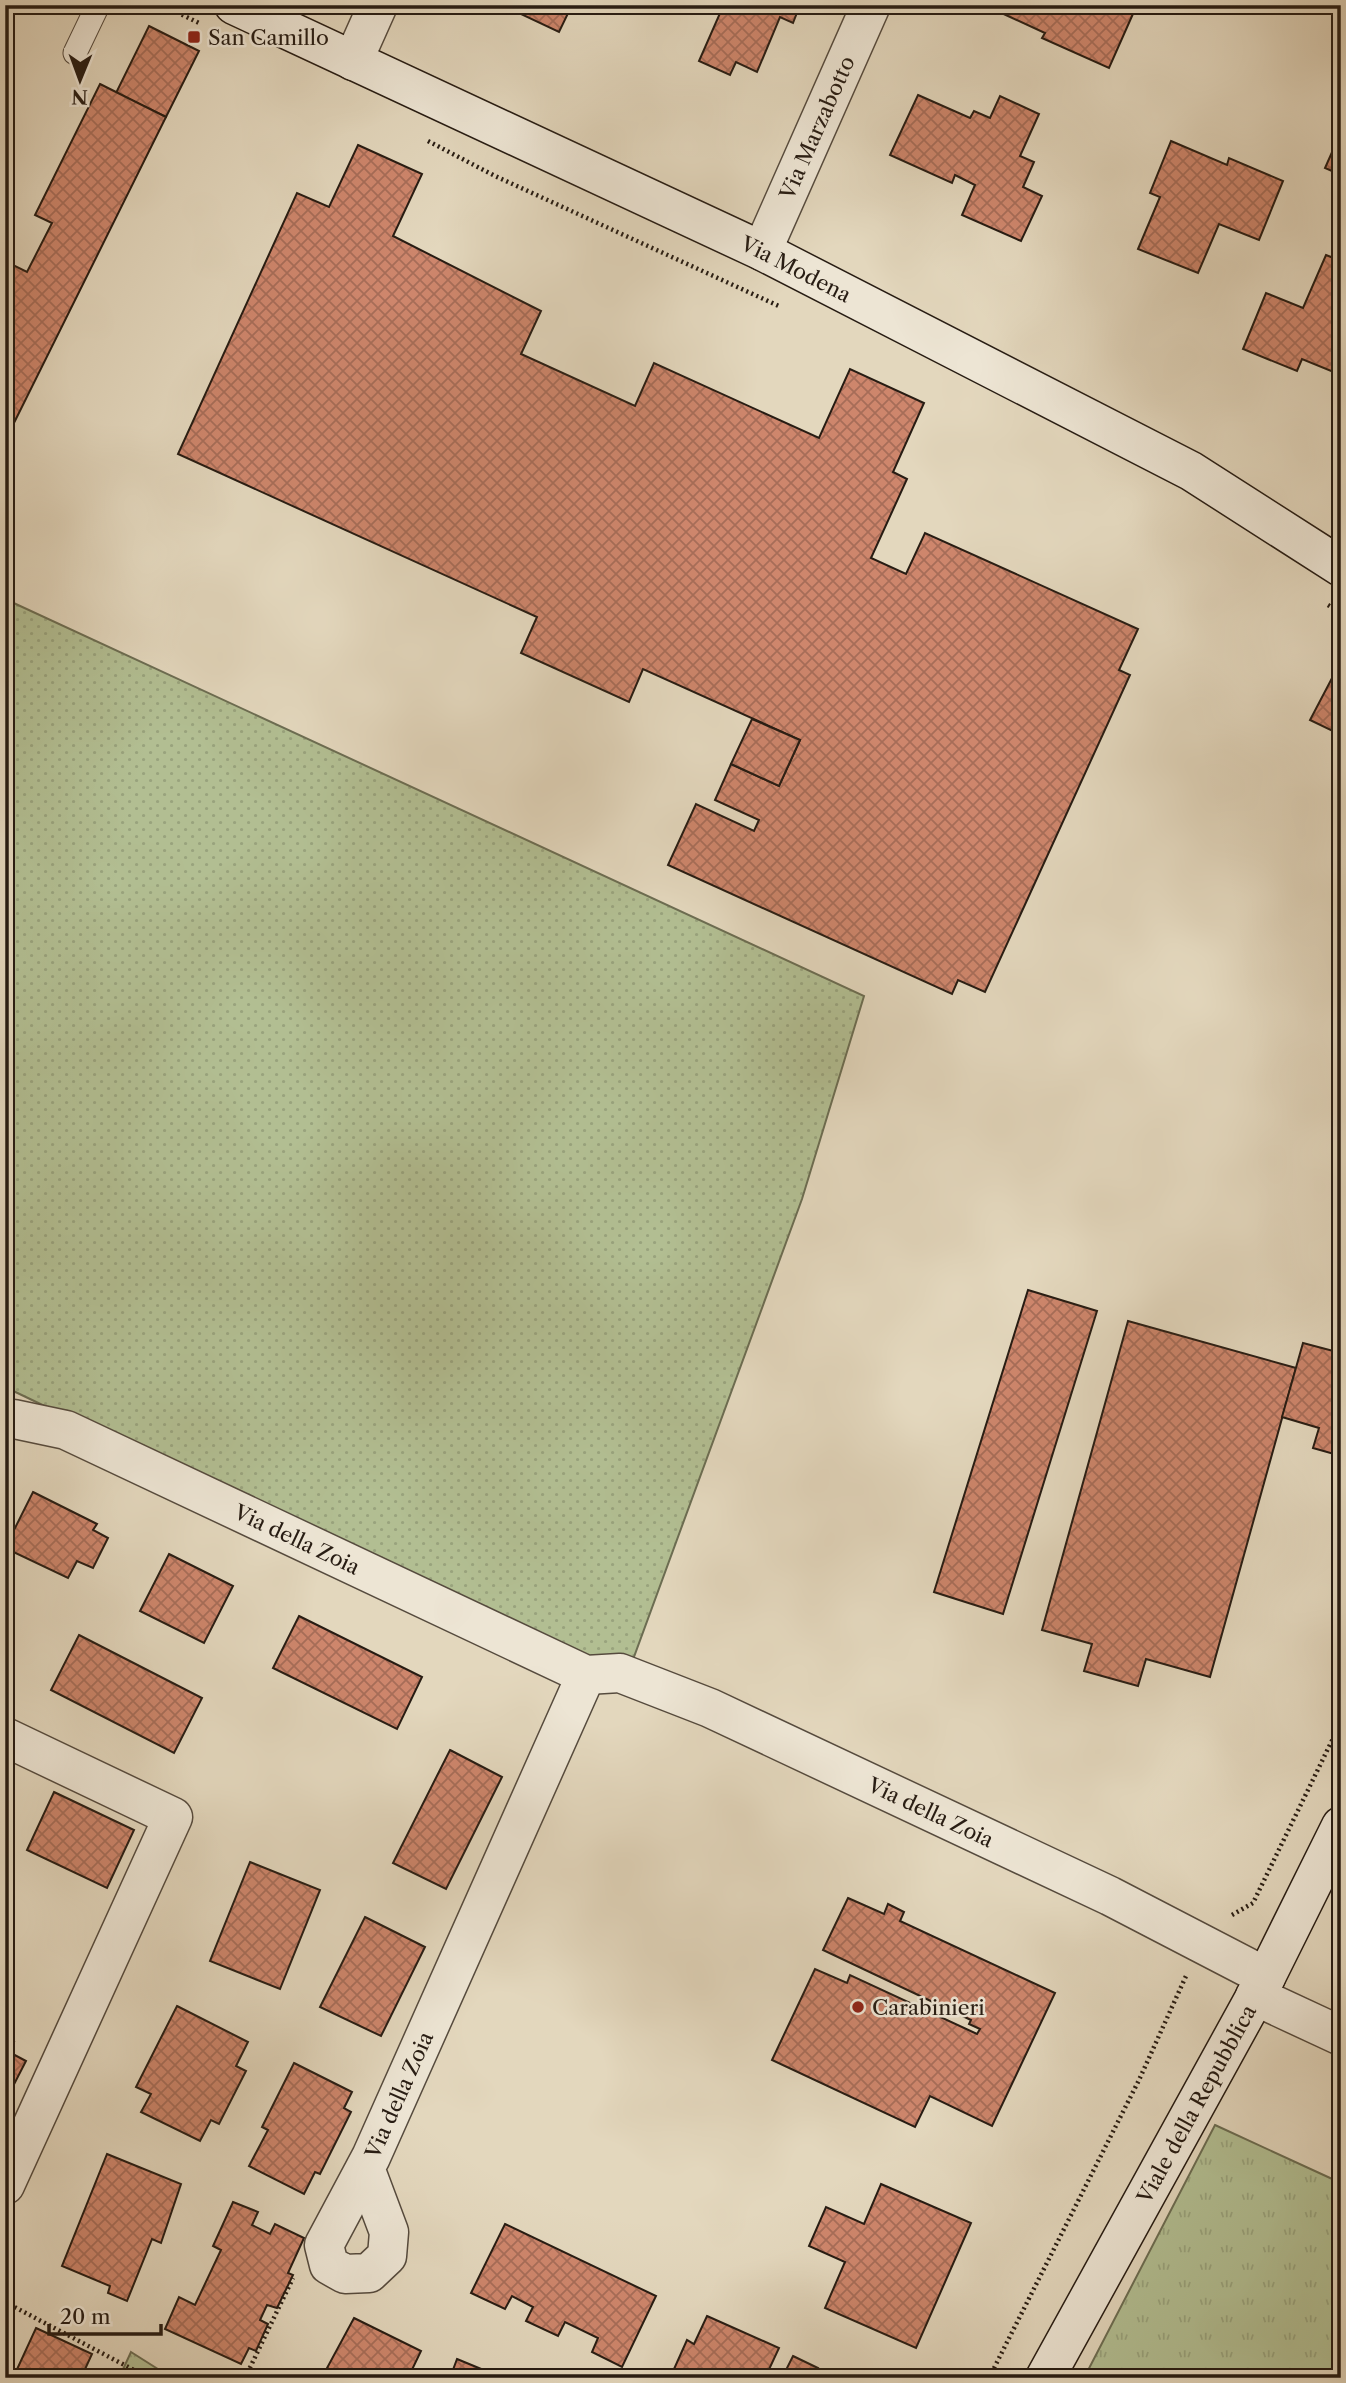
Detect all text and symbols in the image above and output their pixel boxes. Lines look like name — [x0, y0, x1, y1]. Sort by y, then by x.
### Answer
place label: San Camillo — [208, 25, 329, 50]
marker: San Camillo — [186, 29, 202, 45]
north arrow — [46, 46, 116, 116]
street label: Via Marzabotto — [774, 52, 859, 204]
text: N — [71, 85, 88, 108]
street label: Via Modena — [736, 230, 856, 308]
street label: Via della Zoia — [229, 1498, 365, 1580]
street label: Via della Zoia — [863, 1771, 999, 1853]
place label: Carabinieri — [872, 1995, 985, 2020]
marker: Carabinieri — [850, 1999, 866, 2015]
street label: Viale della Repubblica — [1131, 1999, 1261, 2208]
street label: Via della Zoia — [359, 2027, 438, 2163]
scale bar — [49, 2292, 161, 2336]
text: 20 m — [60, 2304, 111, 2329]

